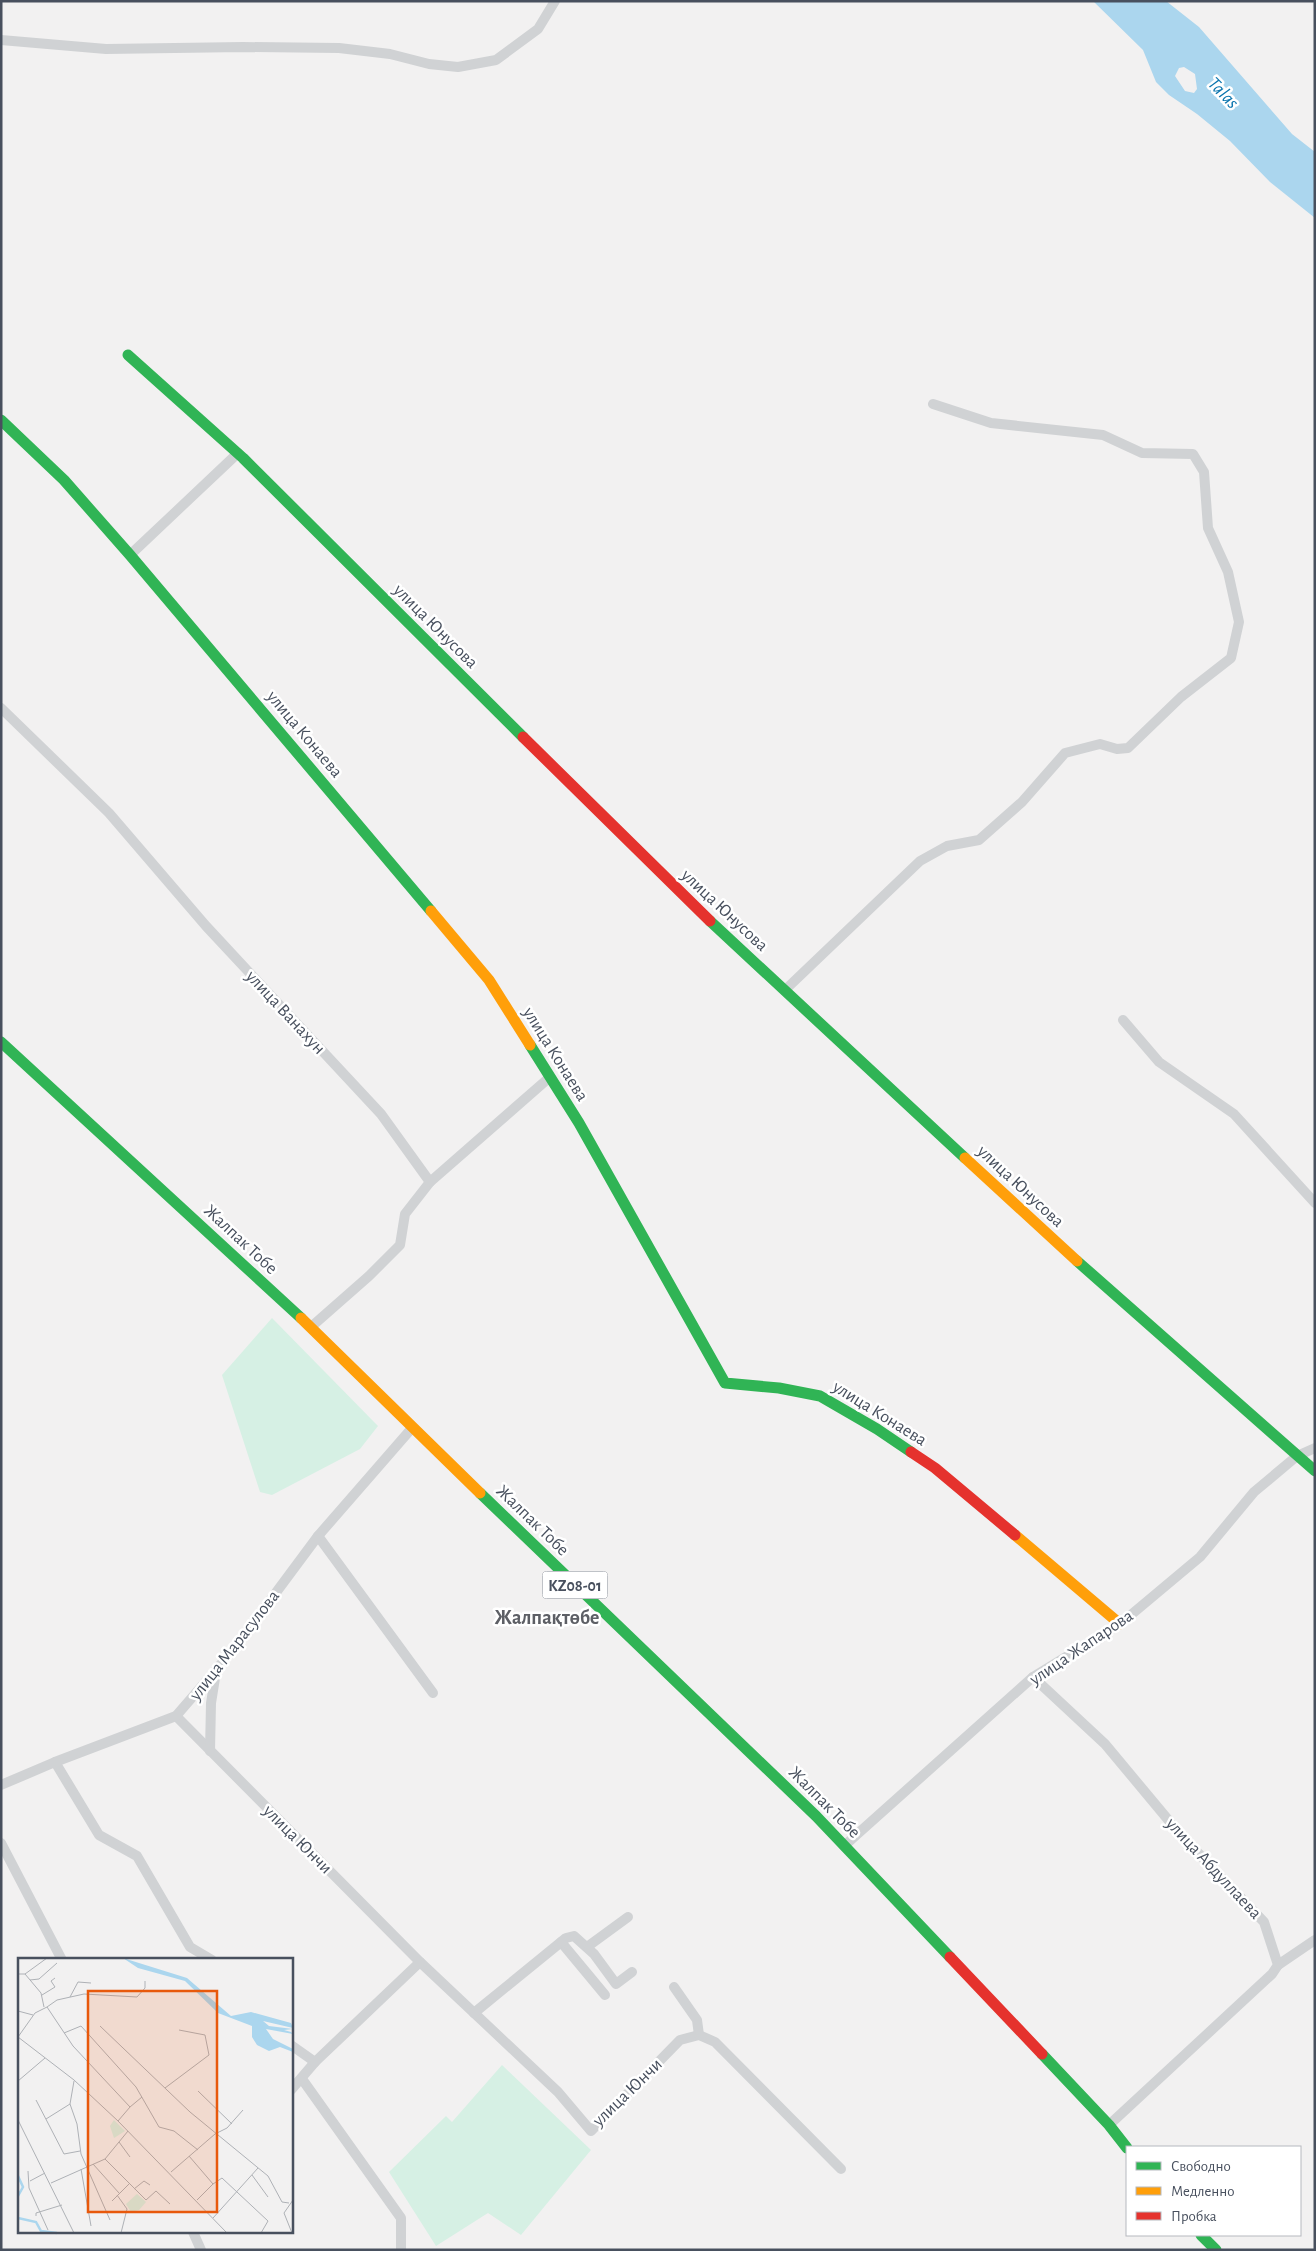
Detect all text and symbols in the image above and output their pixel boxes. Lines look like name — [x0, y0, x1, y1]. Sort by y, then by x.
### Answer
water label: Talas — [1204, 74, 1242, 112]
street label: улица Юнусова — [389, 580, 481, 672]
street label: улица Конаева — [262, 687, 346, 781]
street label: улица Юнусова — [677, 866, 771, 955]
street label: улица Ванахун — [241, 967, 328, 1058]
street label: улица Конаева — [519, 1003, 591, 1105]
street label: улица Юнусова — [973, 1142, 1067, 1231]
street label: Жалпак Тобе — [200, 1201, 281, 1278]
street label: улица Конаева — [828, 1377, 930, 1450]
street label: Жалпак Тобе — [493, 1481, 573, 1560]
road number: KZ08-01 — [542, 1572, 608, 1598]
street label: улица Марасулова — [186, 1587, 283, 1705]
street label: улица Жапарова — [1026, 1607, 1137, 1690]
district label: Жалпақтөбе — [495, 1608, 599, 1628]
street label: Жалпак Тобе — [785, 1763, 864, 1842]
street label: улица Юнчи — [259, 1801, 335, 1878]
street label: улица Абдуллаева — [1161, 1813, 1265, 1923]
inset map — [18, 1958, 292, 2234]
street label: улица Юнчи — [589, 2055, 666, 2131]
legend — [1126, 2146, 1301, 2236]
text: Свободно — [1171, 2159, 1231, 2174]
text: Медленно — [1171, 2184, 1235, 2199]
text: Пробка — [1171, 2209, 1217, 2224]

